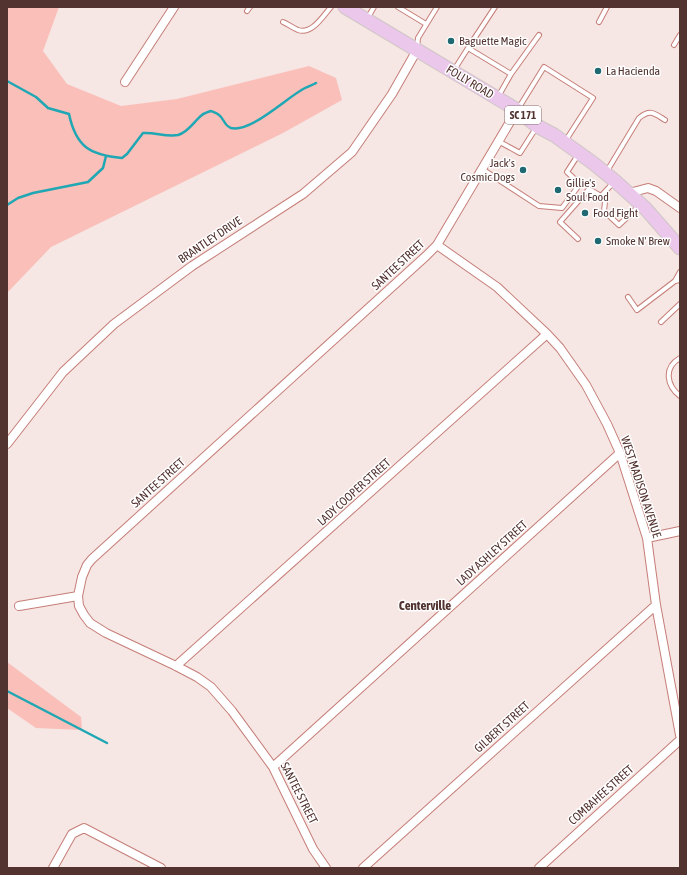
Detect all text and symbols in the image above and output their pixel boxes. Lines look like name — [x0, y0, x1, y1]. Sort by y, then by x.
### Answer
place label: Baguette Magic — [459, 34, 527, 48]
marker: Baguette Magic — [446, 36, 456, 46]
street label: FOLLY ROAD — [444, 62, 496, 102]
place label: La Hacienda — [606, 64, 660, 78]
marker: La Hacienda — [593, 66, 603, 76]
road number: SC 171 — [505, 106, 541, 124]
place label: Jack's Cosmic Dogs — [460, 156, 515, 184]
marker: Jack's Cosmic Dogs — [518, 165, 528, 175]
place label: Gillie's Soul Food — [566, 176, 609, 204]
marker: Gillie's Soul Food — [553, 185, 563, 195]
place label: Food Fight — [593, 206, 639, 220]
marker: Food Fight — [580, 208, 590, 218]
street label: BRANTLEY DRIVE — [176, 214, 244, 266]
place label: Smoke N' Brew — [606, 234, 670, 248]
marker: Smoke N' Brew — [593, 236, 603, 246]
street label: SANTEE STREET — [369, 237, 428, 293]
street label: WEST MADISON AVENUE — [618, 434, 664, 540]
street label: SANTEE STREET — [128, 455, 188, 511]
street label: LADY COOPER STREET — [315, 455, 394, 528]
street label: LADY ASHLEY STREET — [454, 517, 531, 588]
district label: Centerville — [399, 598, 451, 613]
street label: GILBERT STREET — [471, 698, 533, 755]
street label: SANTEE STREET — [278, 760, 321, 827]
street label: COMBAHEE STREET — [566, 762, 637, 828]

